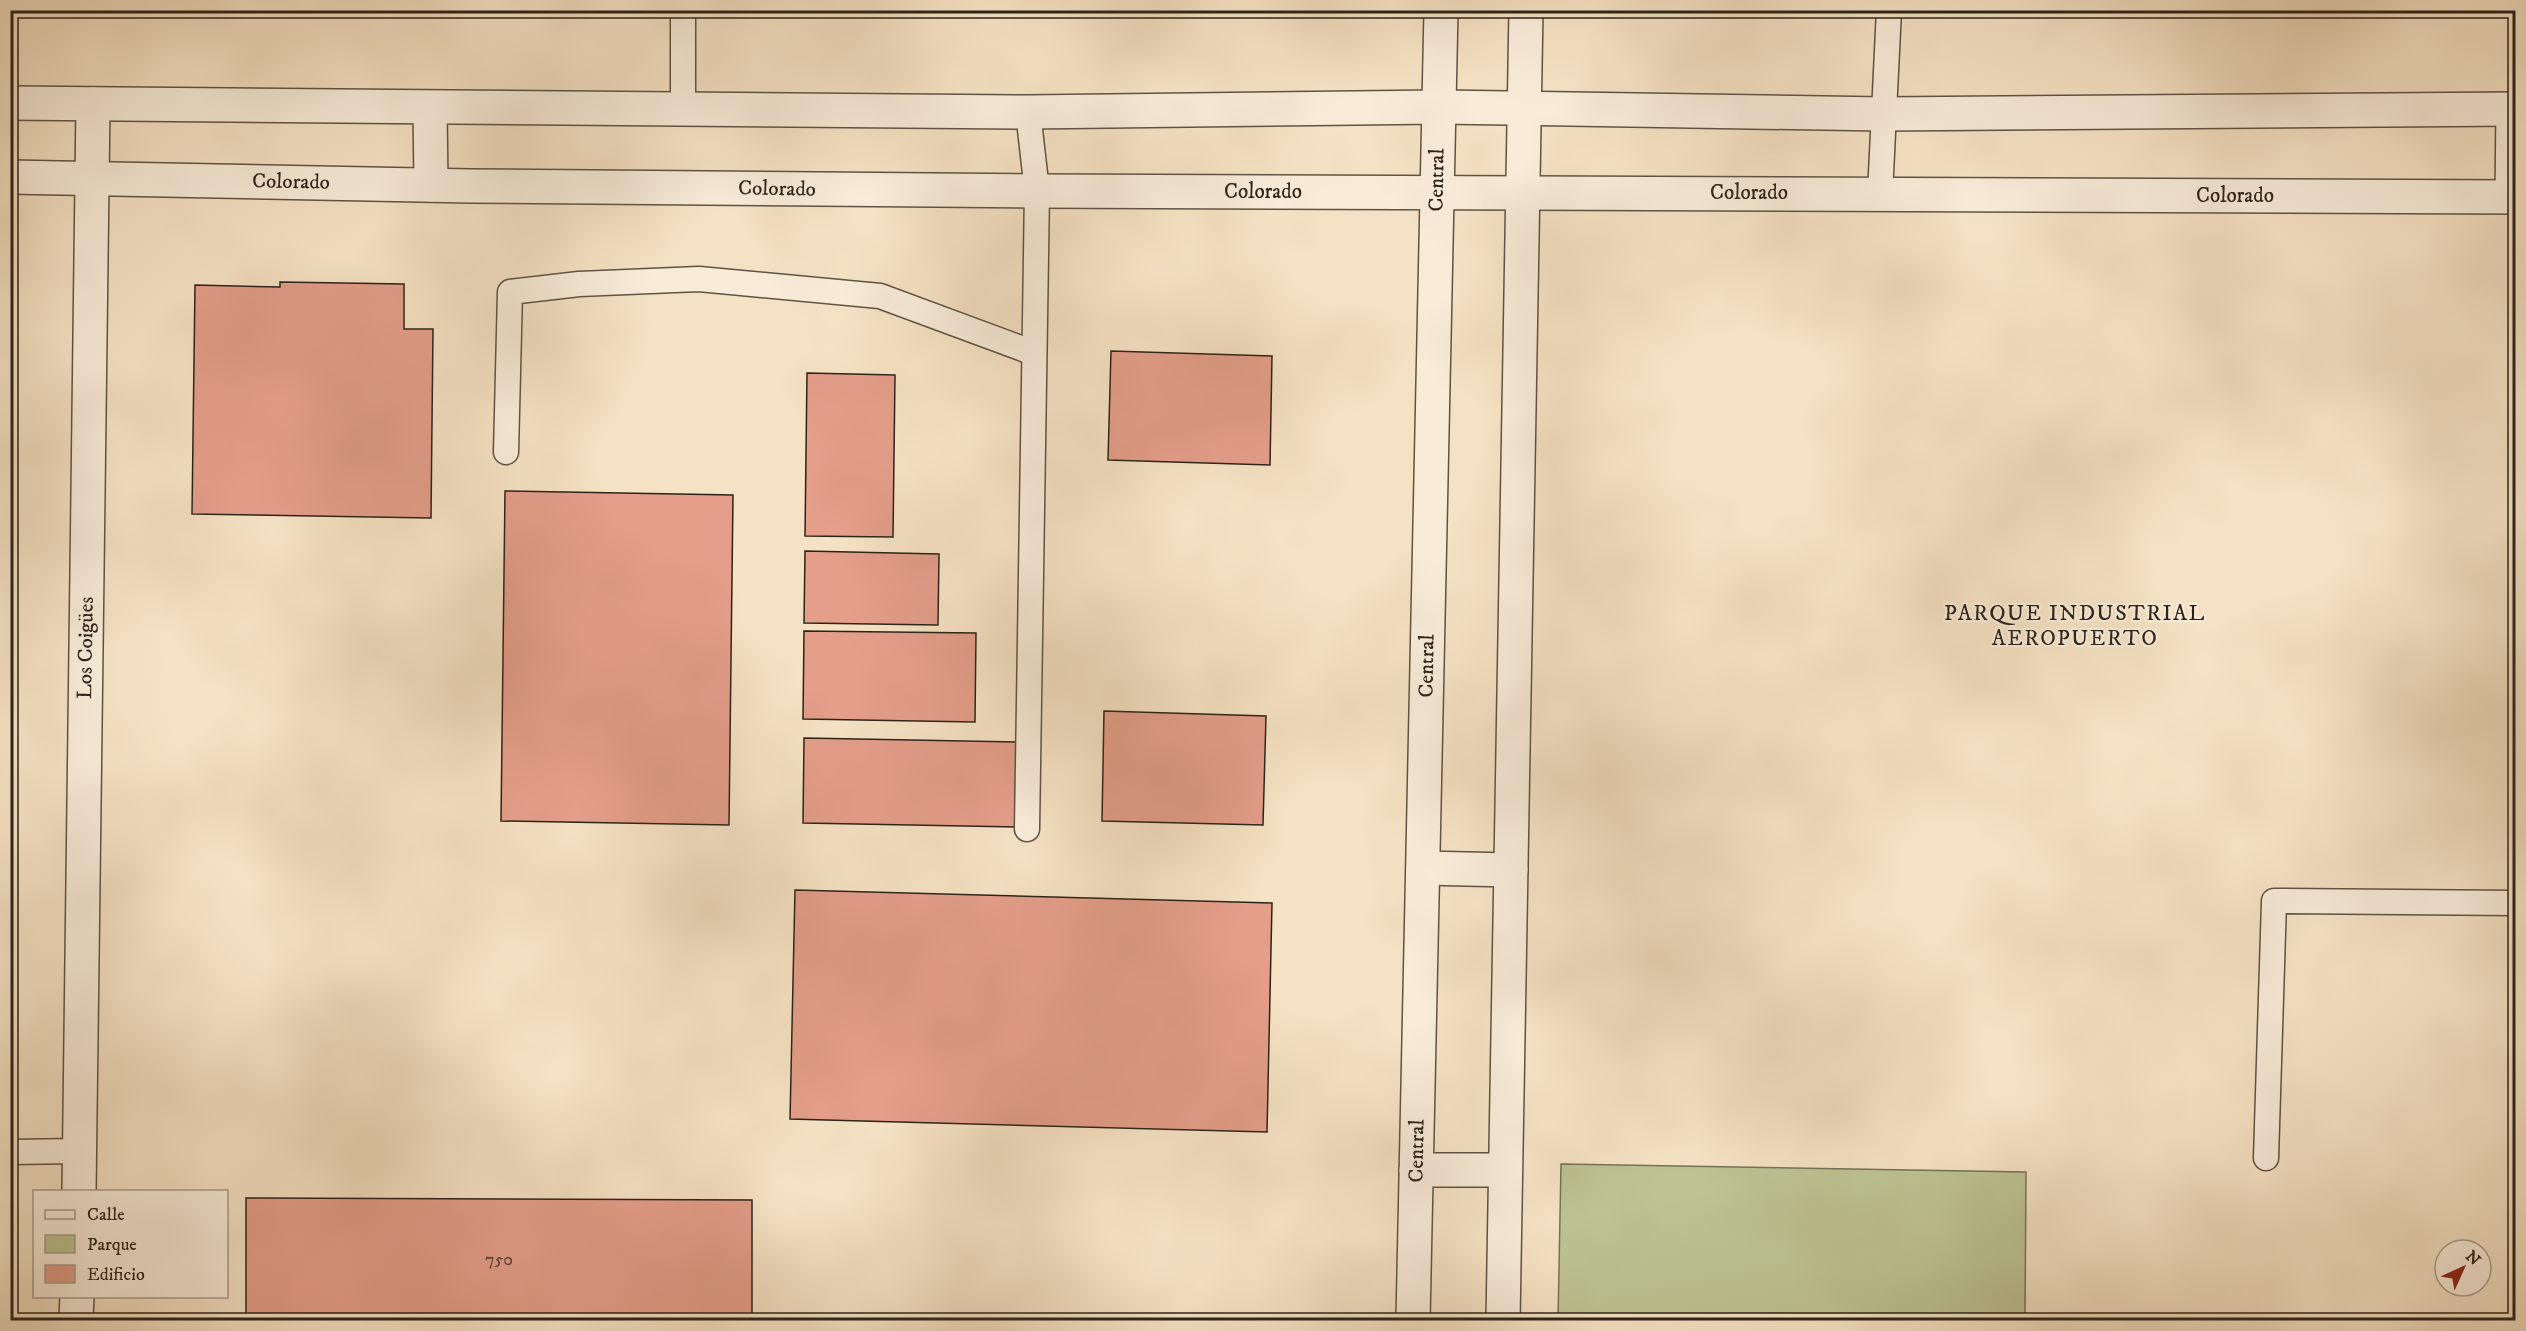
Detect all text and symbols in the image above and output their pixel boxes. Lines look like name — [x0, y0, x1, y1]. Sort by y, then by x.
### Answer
street label: Central — [1423, 147, 1451, 212]
street label: Colorado — [252, 168, 330, 196]
street label: Colorado — [738, 175, 816, 203]
street label: Colorado — [1224, 179, 1302, 205]
street label: Colorado — [1710, 180, 1788, 206]
street label: Colorado — [2196, 183, 2274, 209]
street label: Los Coigües — [72, 597, 100, 699]
district label: PARQUE INDUSTRIAL AEROPUERTO — [1944, 600, 2206, 652]
street label: Central — [1413, 633, 1441, 698]
street label: Central — [1403, 1118, 1431, 1183]
legend — [33, 1190, 228, 1298]
text: Calle — [87, 1204, 125, 1226]
text: Parque — [87, 1234, 137, 1256]
north arrow — [2433, 1238, 2493, 1298]
text: N — [2461, 1246, 2485, 1270]
house number: 750 — [485, 1249, 513, 1271]
text: Edificio — [87, 1264, 145, 1286]

